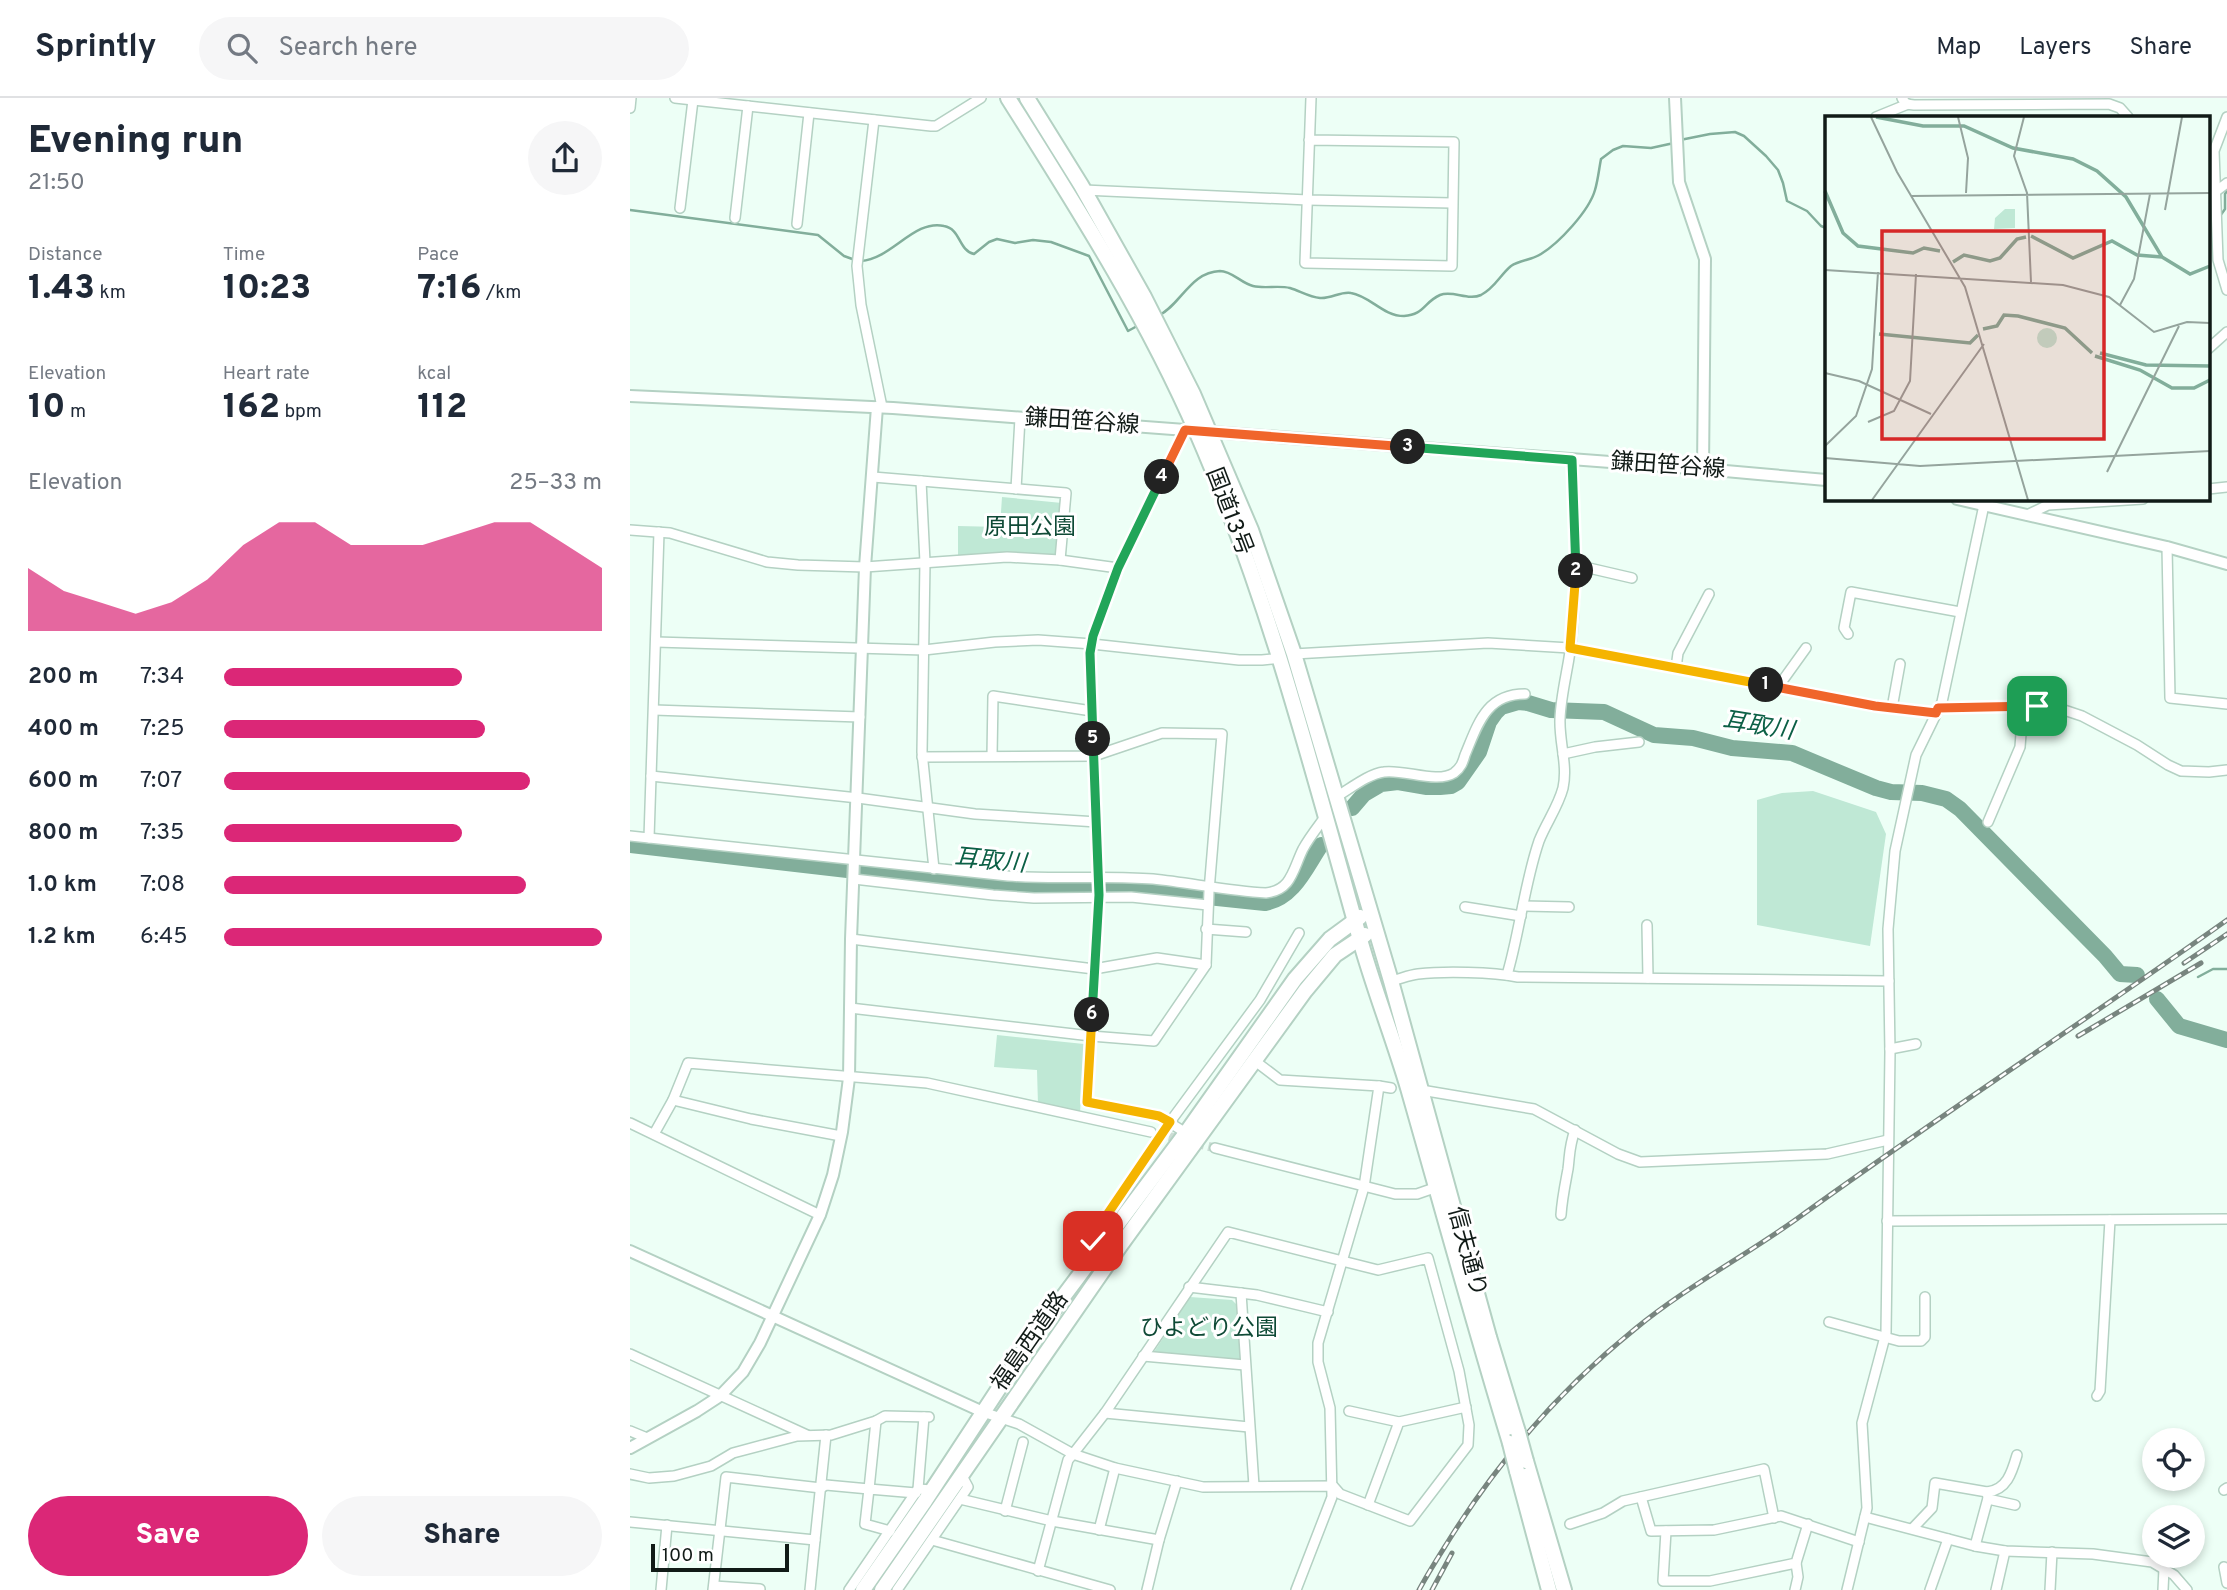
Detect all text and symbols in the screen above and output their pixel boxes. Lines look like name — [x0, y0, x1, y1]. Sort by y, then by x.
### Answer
search box — [199, 17, 689, 80]
text: Sprintly — [35, 27, 157, 69]
icon: search — [223, 29, 261, 67]
text: Search here — [279, 32, 418, 65]
text: Map — [1936, 33, 1981, 63]
text: Layers — [2019, 33, 2091, 63]
text: Share — [2129, 33, 2192, 63]
inset map — [1825, 116, 2210, 500]
text: Evening run — [28, 118, 243, 167]
button: share — [528, 121, 602, 195]
text: 21:50 — [28, 169, 85, 198]
text: Distance — [28, 243, 103, 267]
text: Time — [223, 243, 265, 267]
text: Pace — [417, 243, 459, 267]
text: 1.43 — [28, 267, 95, 311]
text: 10:23 — [223, 267, 311, 311]
text: 7:16 — [417, 267, 482, 311]
text: km — [95, 281, 126, 305]
text: /km — [482, 281, 521, 305]
text: Elevation — [28, 362, 106, 386]
text: Heart rate — [223, 362, 310, 386]
text: kcal — [417, 362, 451, 386]
text: 10 — [28, 386, 66, 430]
text: 162 — [223, 386, 280, 430]
text: 112 — [417, 386, 467, 430]
text: m — [66, 400, 86, 424]
text: bpm — [280, 400, 322, 424]
street label: 鎌田笹谷線 — [1024, 405, 1140, 441]
pin: 3 — [1390, 430, 1426, 464]
text: 3 — [1402, 434, 1413, 458]
street label: 鎌田笹谷線 — [1610, 449, 1726, 485]
pin: 4 — [1144, 460, 1180, 494]
text: 4 — [1155, 464, 1168, 488]
street label: 国道13号 — [1198, 464, 1258, 560]
text: Elevation — [28, 469, 123, 498]
text: 25–33 m — [509, 469, 602, 498]
park label: 原田公園 — [984, 514, 1076, 543]
pin: 2 — [1558, 554, 1594, 588]
text: 2 — [1570, 558, 1581, 582]
text: 200 m — [28, 663, 98, 692]
text: 7:34 — [140, 663, 184, 692]
pin: 1 — [1748, 668, 1784, 702]
text: 1 — [1762, 672, 1769, 696]
pin — [2007, 676, 2067, 736]
icon: arrive — [2018, 687, 2056, 725]
water label: 耳取川 — [1720, 707, 1799, 748]
text: 400 m — [28, 715, 99, 744]
text: 7:25 — [140, 715, 185, 744]
pin: 5 — [1076, 722, 1110, 756]
text: 5 — [1087, 726, 1098, 750]
text: 600 m — [28, 767, 98, 796]
text: 7:07 — [140, 767, 182, 796]
text: 800 m — [28, 819, 98, 848]
text: 7:35 — [140, 819, 184, 848]
water label: 耳取川 — [953, 844, 1030, 880]
text: 1.0 km — [28, 871, 97, 900]
text: 7:08 — [140, 871, 185, 900]
text: 1.2 km — [28, 923, 96, 952]
text: 6:45 — [140, 923, 187, 952]
pin: 6 — [1074, 998, 1110, 1032]
text: 6 — [1086, 1002, 1097, 1026]
street label: 信夫通り — [1440, 1204, 1492, 1300]
pin — [1063, 1211, 1123, 1271]
icon: check — [1074, 1222, 1112, 1260]
street label: 福島西道路 — [986, 1287, 1076, 1397]
park label: ひよどり公園 — [1140, 1315, 1278, 1344]
map controls — [2142, 1428, 2205, 1568]
button: locate — [2142, 1428, 2205, 1491]
button: Save — [28, 1496, 308, 1576]
button: Share — [322, 1496, 602, 1576]
button: layers — [2142, 1505, 2205, 1568]
scale bar — [651, 1541, 789, 1573]
text: 100 m — [662, 1544, 714, 1568]

